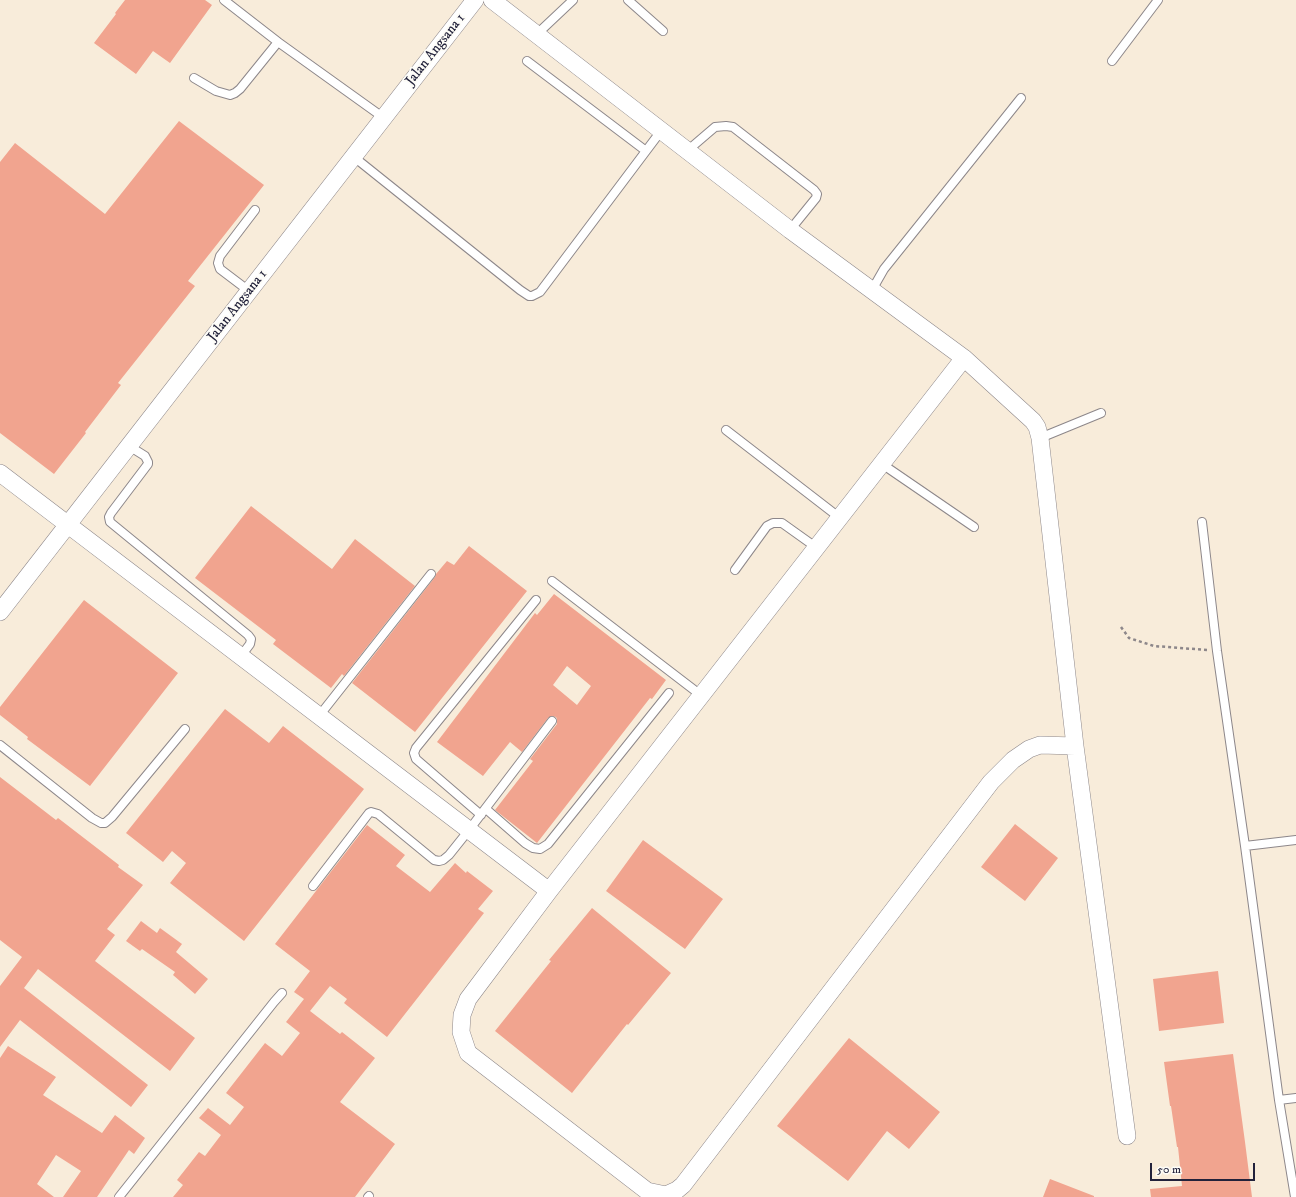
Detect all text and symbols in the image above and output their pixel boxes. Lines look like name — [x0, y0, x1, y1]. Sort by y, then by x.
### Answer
street label: Jalan Angsana 1 — [403, 11, 469, 89]
street label: Jalan Angsana 1 — [205, 267, 271, 345]
scale bar — [1152, 1155, 1257, 1181]
text: 50 m — [1157, 1162, 1181, 1177]

